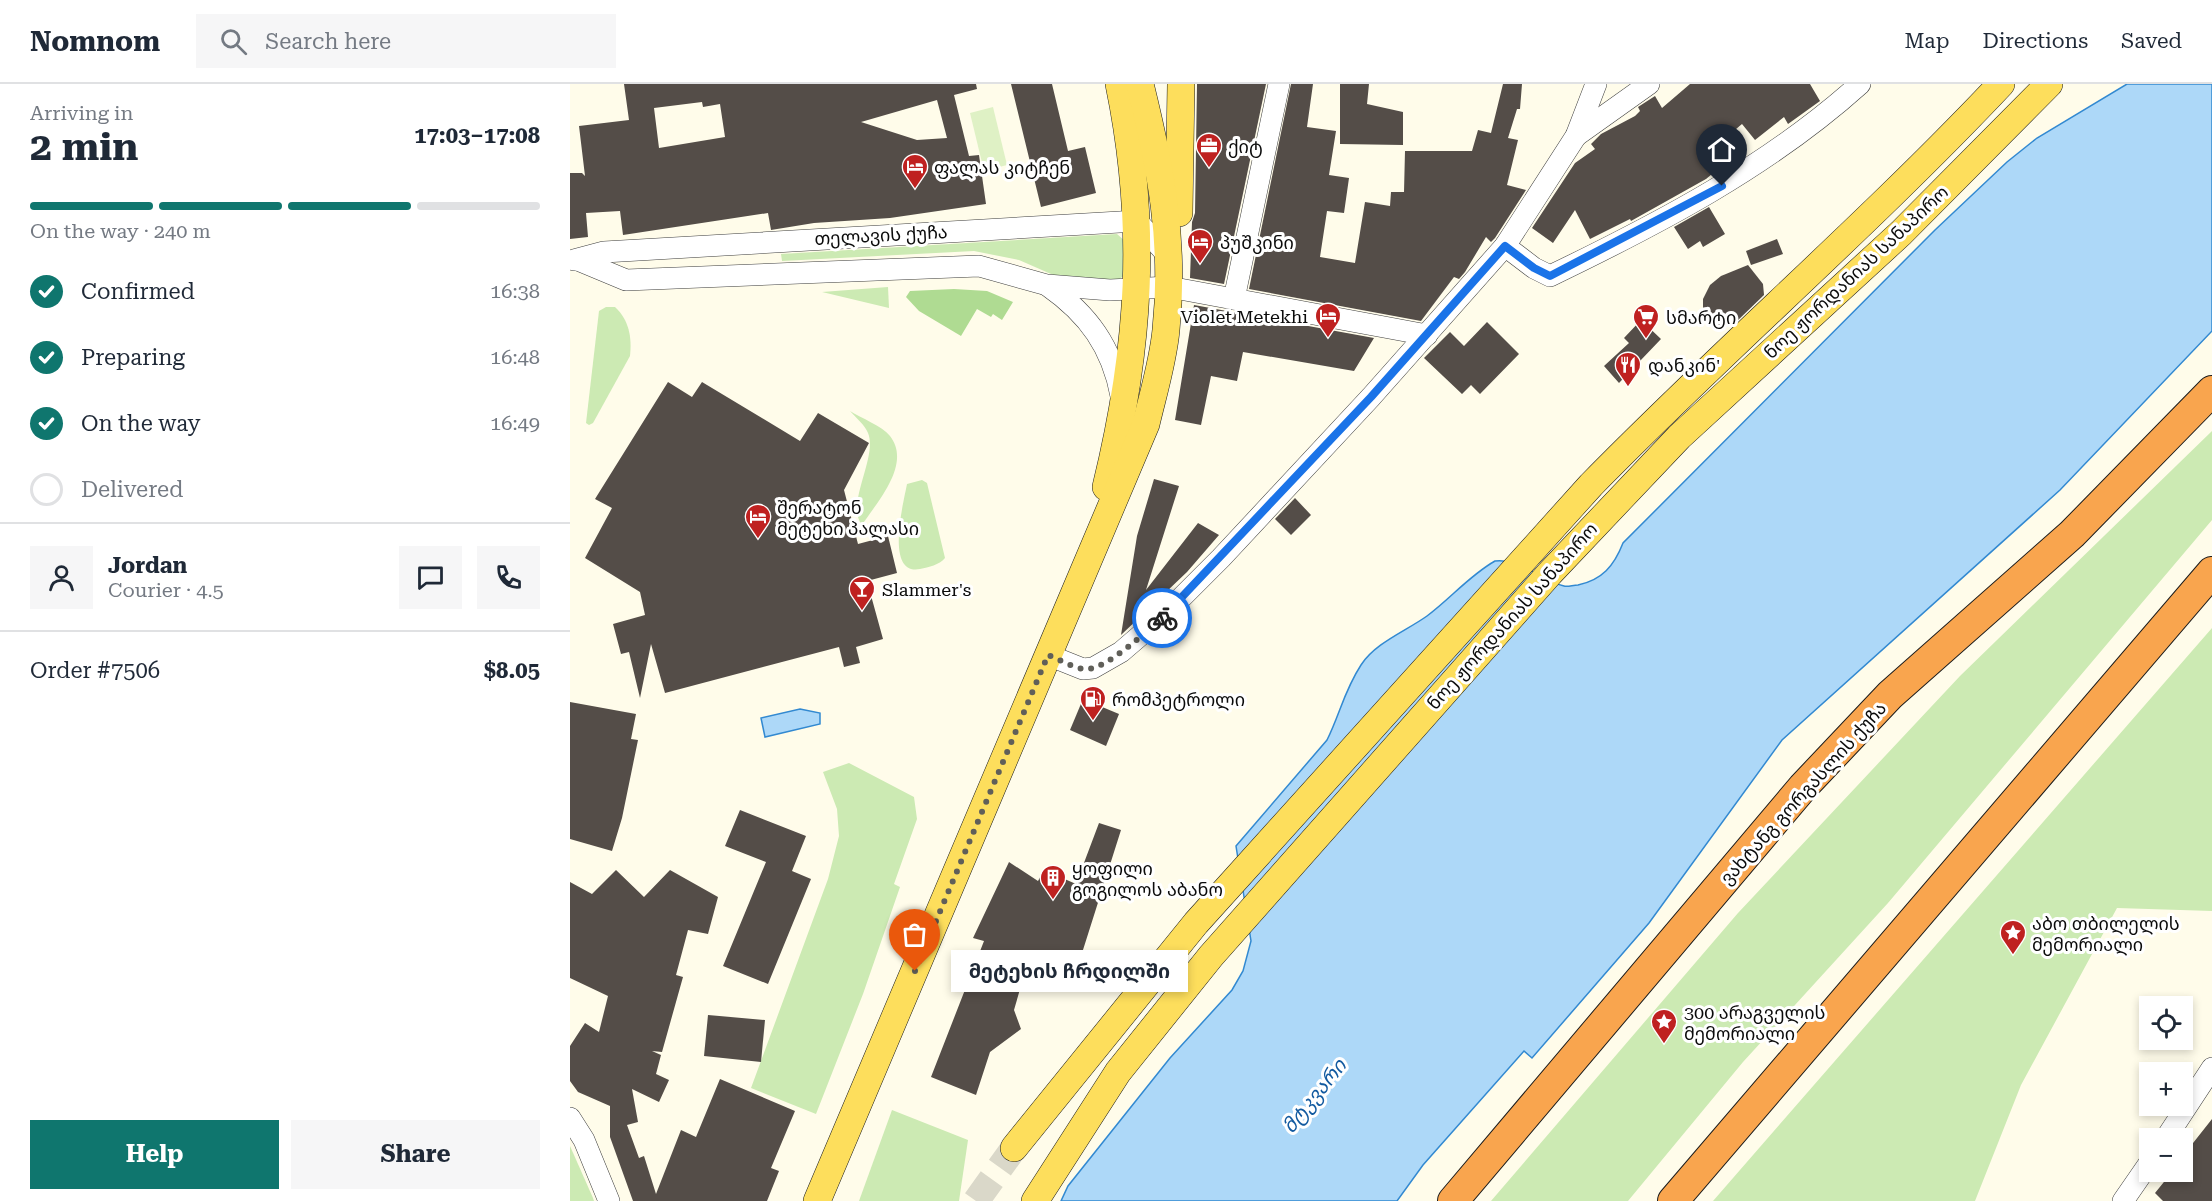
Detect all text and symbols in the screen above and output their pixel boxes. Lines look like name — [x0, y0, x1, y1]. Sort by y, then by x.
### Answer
search box — [196, 14, 616, 68]
text: Nomnom — [30, 25, 160, 58]
icon: search — [217, 25, 250, 58]
text: Search here — [265, 29, 391, 54]
text: Map — [1905, 29, 1949, 53]
text: Directions — [1982, 29, 2088, 53]
text: Saved — [2121, 29, 2182, 53]
text: Arriving in — [30, 101, 133, 125]
text: 17:03–17:08 — [414, 123, 540, 148]
text: 2 min — [30, 124, 138, 170]
pin — [1696, 124, 1747, 186]
office icon: ქიტ — [1194, 131, 1224, 169]
icon: home — [1705, 133, 1738, 166]
place label: ქიტ — [1228, 136, 1263, 158]
hotel icon: ფალას კიტჩენ — [900, 152, 930, 190]
place label: ფალას კიტჩენ — [934, 157, 1070, 179]
street label: ნოე ჟორდანიას სანაპირო — [1760, 181, 1953, 364]
text: On the way · 240 m — [30, 219, 211, 243]
street label: თელავის ქუჩა — [814, 221, 948, 250]
hotel icon: პუშკინი — [1185, 227, 1215, 265]
place label: პუშკინი — [1220, 232, 1294, 254]
icon: check — [30, 275, 63, 308]
text: Confirmed — [81, 279, 195, 304]
text: 16:38 — [490, 279, 540, 303]
hotel icon: Violet Metekhi — [1313, 301, 1343, 339]
supermarket icon: სმარტი — [1631, 302, 1661, 340]
place label: Violet Metekhi — [1180, 306, 1308, 327]
place label: სმარტი — [1666, 307, 1736, 329]
icon: check — [30, 341, 63, 374]
text: Preparing — [81, 345, 185, 370]
text: 16:48 — [490, 345, 540, 369]
restaurant icon: დანკინ' — [1613, 350, 1643, 388]
place label: დანკინ' — [1648, 355, 1720, 377]
icon: check — [30, 407, 63, 440]
text: On the way — [81, 411, 201, 436]
text: 16:49 — [490, 411, 540, 435]
text: Delivered — [81, 477, 183, 502]
place label: შერატონ მეტეხი პალასი — [777, 497, 919, 540]
hotel icon: შერატონ მეტეხი პალასი — [743, 502, 773, 540]
street label: ნოე ჟორდანიას სანაპირო — [1423, 518, 1602, 714]
button: person — [30, 546, 93, 609]
button: chat — [399, 546, 462, 609]
button: phone — [477, 546, 540, 609]
text: Jordan — [108, 553, 187, 578]
bar icon: Slammer's — [847, 574, 877, 612]
text: Courier · 4.5 — [108, 578, 224, 602]
place label: Slammer's — [882, 579, 971, 600]
courier — [1132, 588, 1192, 648]
icon: bike — [1146, 602, 1179, 635]
text: Order #7506 — [30, 658, 160, 683]
text: $8.05 — [484, 658, 540, 683]
fuel station icon: რომპეტროლი — [1078, 684, 1108, 722]
place label: რომპეტროლი — [1112, 689, 1245, 711]
street label: ვახტანგ გორგასლის ქუჩა — [1716, 698, 1891, 889]
place label: ყოფილი გოგილოს აბანო — [1072, 858, 1223, 901]
building icon: ყოფილი გოგილოს აბანო — [1038, 863, 1068, 901]
pin — [889, 909, 940, 971]
place label: აბო თბილელის მემორიალი — [2032, 913, 2180, 956]
icon: bag — [898, 918, 931, 951]
place icon: აბო თბილელის მემორიალი — [1998, 918, 2028, 956]
callout: მეტეხის ჩრდილში — [951, 950, 1188, 992]
text: მეტეხის ჩრდილში — [969, 959, 1170, 983]
map controls — [2139, 996, 2193, 1182]
button: locate — [2139, 996, 2193, 1050]
place label: 300 არაგველის მემორიალი — [1684, 1002, 1825, 1045]
place icon: 300 არაგველის მემორიალი — [1649, 1007, 1679, 1045]
water label: მტკვარი — [1277, 1053, 1352, 1138]
button: + — [2139, 1062, 2193, 1116]
button: Help — [30, 1120, 279, 1189]
button: Share — [291, 1120, 540, 1189]
button: − — [2139, 1128, 2193, 1182]

